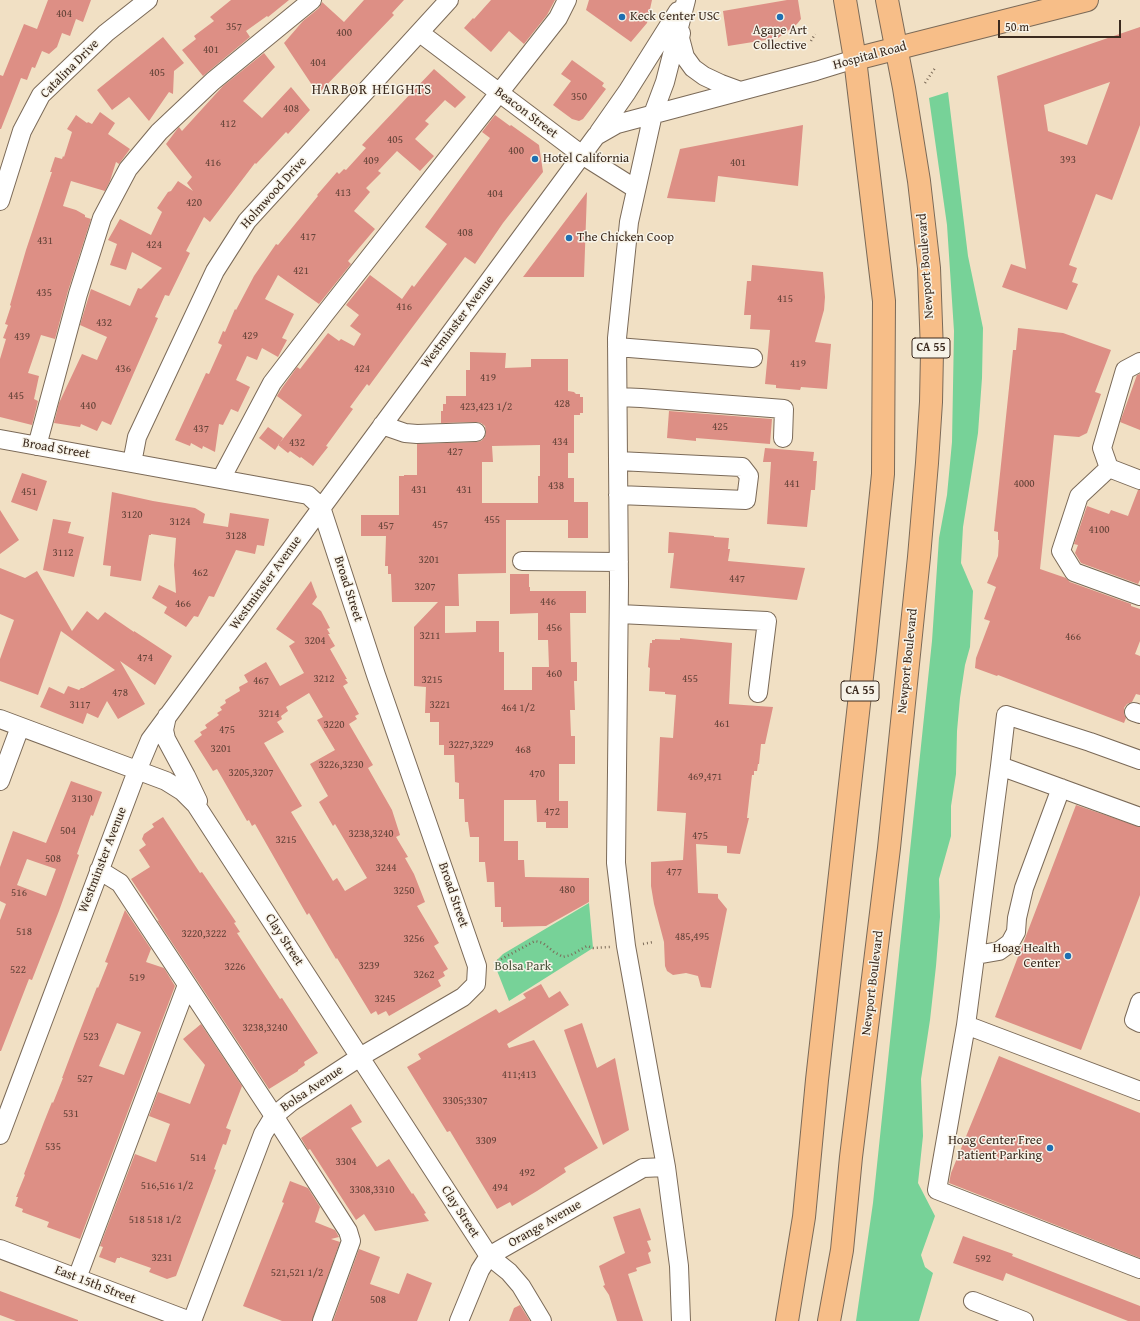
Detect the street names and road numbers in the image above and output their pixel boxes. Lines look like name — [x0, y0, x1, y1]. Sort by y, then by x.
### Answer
street label: Catalina Drive — [37, 36, 103, 102]
street label: Hospital Road — [832, 39, 908, 73]
street label: Beacon Street — [491, 84, 561, 142]
street label: Holmwood Drive — [238, 154, 310, 232]
street label: Newport Boulevard — [915, 213, 937, 319]
street label: Westminster Avenue — [418, 273, 498, 371]
road number: CA 55 — [912, 338, 950, 358]
street label: Broad Street — [21, 435, 91, 463]
street label: Westminster Avenue — [227, 533, 305, 633]
street label: Broad Street — [330, 554, 366, 624]
street label: Newport Boulevard — [895, 608, 921, 714]
road number: CA 55 — [841, 681, 879, 701]
street label: Westminster Avenue — [76, 805, 130, 915]
street label: Broad Street — [435, 860, 471, 930]
street label: Clay Street — [261, 911, 307, 969]
street label: Newport Boulevard — [859, 930, 887, 1036]
street label: Bolsa Avenue — [278, 1062, 346, 1116]
street label: Clay Street — [437, 1183, 483, 1241]
street label: Orange Avenue — [506, 1197, 584, 1251]
street label: East 15th Street — [52, 1262, 138, 1308]

